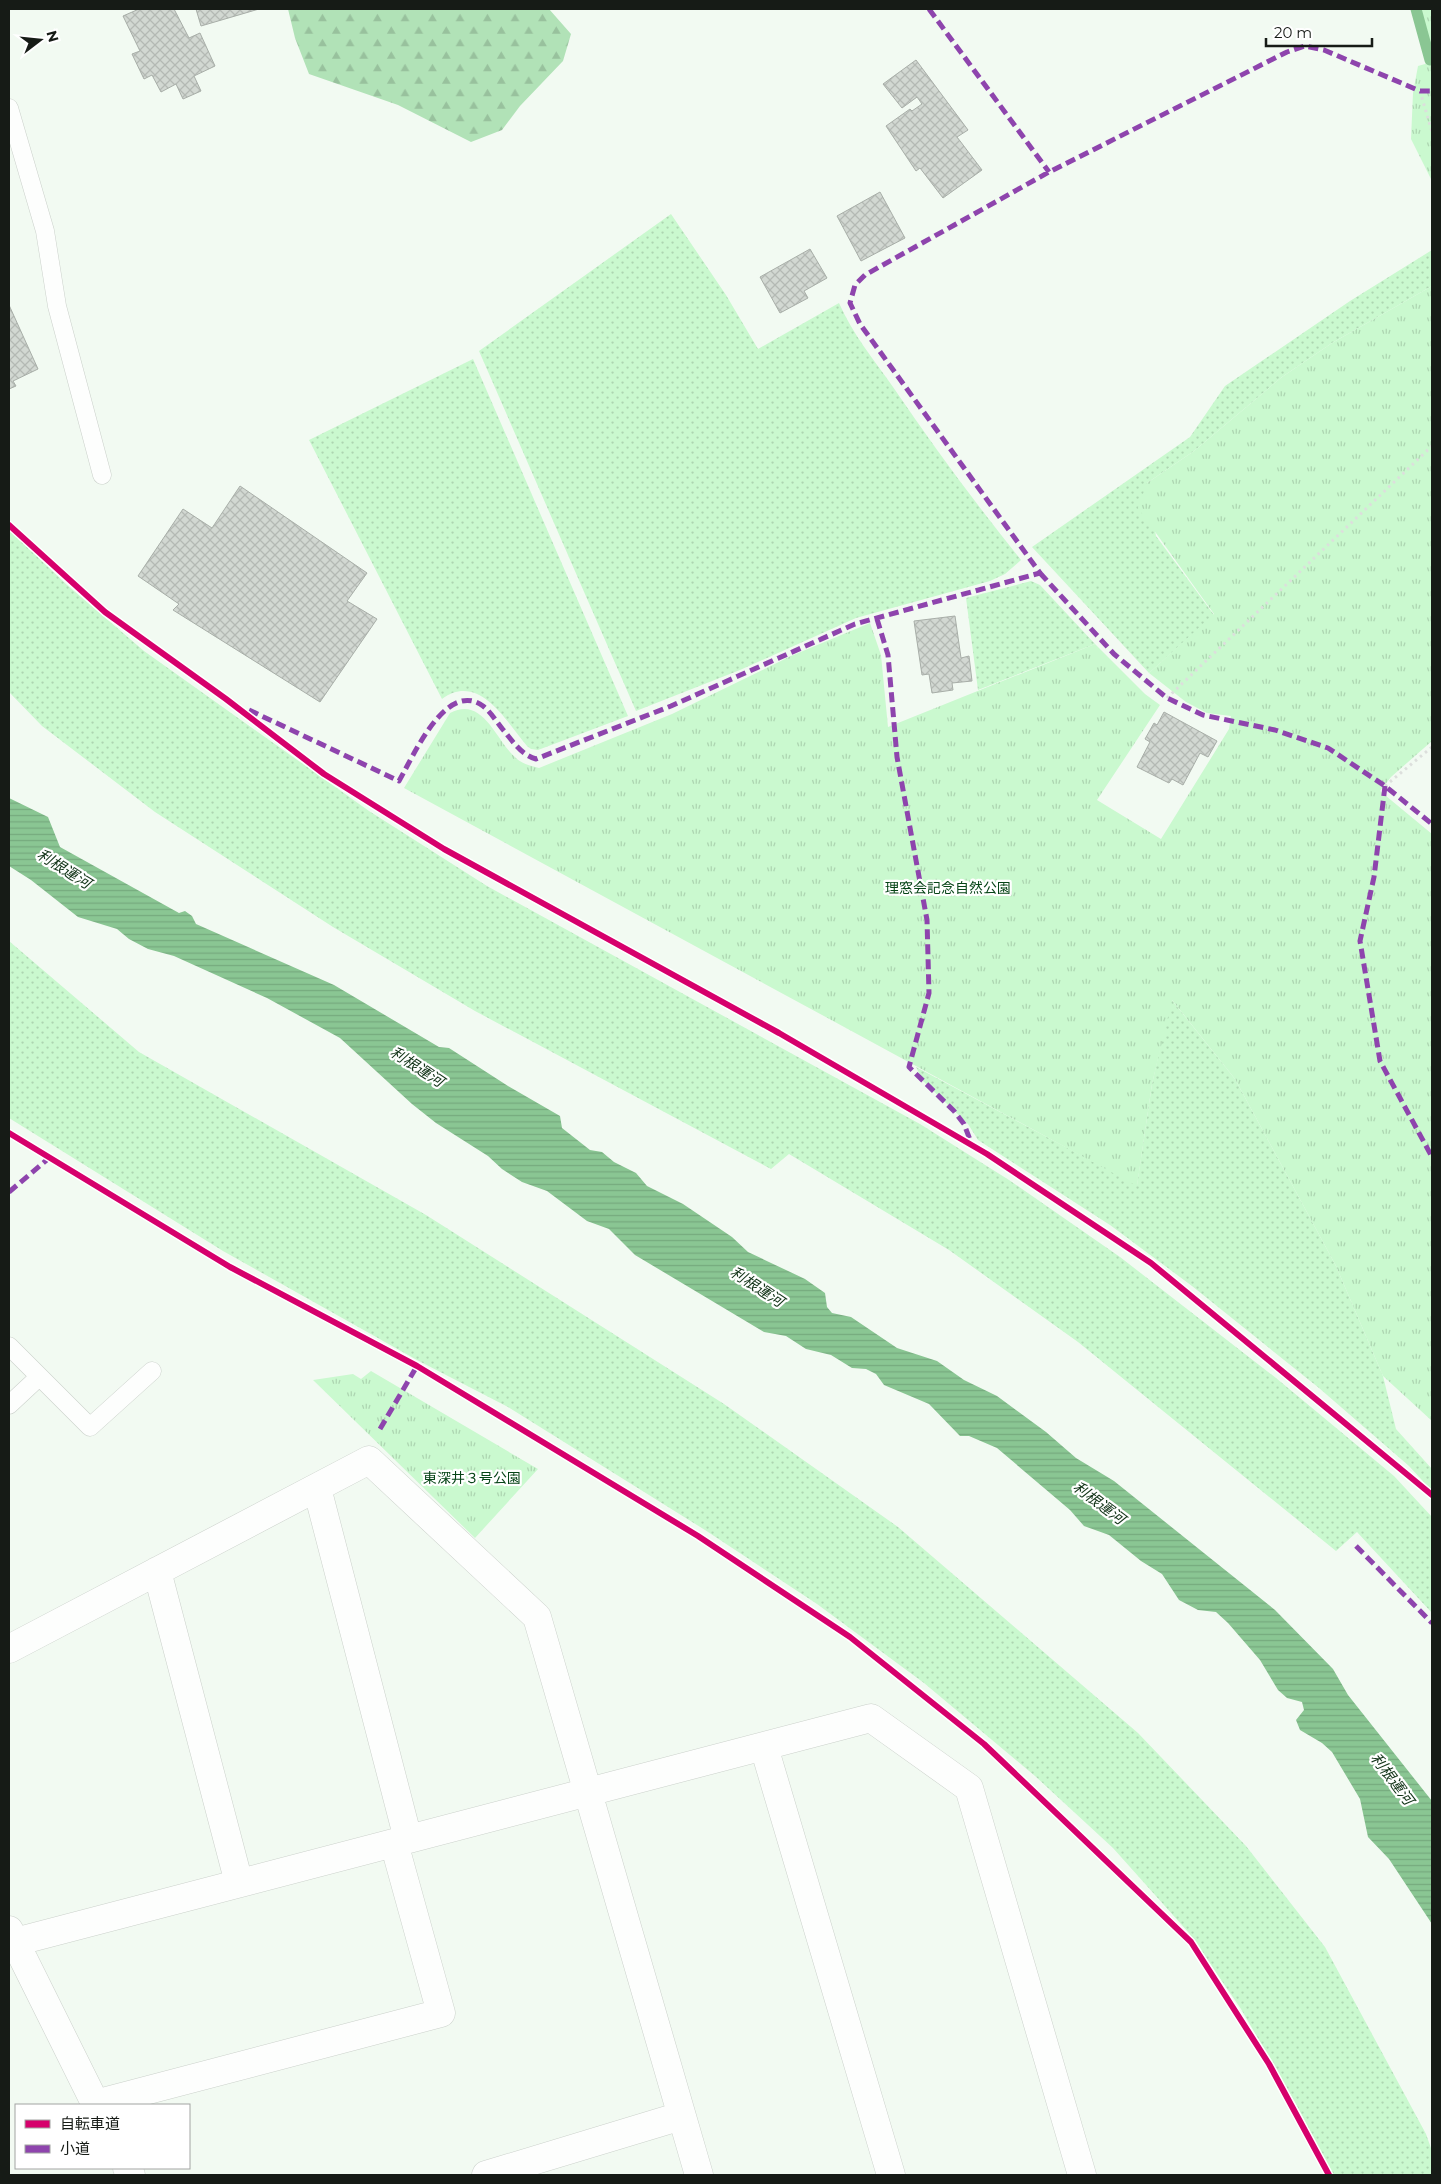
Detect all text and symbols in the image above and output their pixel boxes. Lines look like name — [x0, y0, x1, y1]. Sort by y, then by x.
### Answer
north arrow — [15, 15, 65, 65]
scale bar — [1266, 15, 1372, 47]
text: 20 m — [1274, 23, 1312, 42]
text: N — [42, 28, 63, 44]
water label: 利根運河 — [34, 845, 97, 894]
park label: 理窓会記念自然公園 — [885, 879, 1011, 897]
water label: 利根運河 — [387, 1042, 450, 1093]
water label: 利根運河 — [727, 1262, 790, 1313]
park label: 東深井３号公園 — [423, 1469, 521, 1487]
water label: 利根運河 — [1070, 1477, 1131, 1530]
water label: 利根運河 — [1367, 1749, 1420, 1811]
legend — [15, 2104, 190, 2169]
text: 自転車道 — [60, 2114, 120, 2133]
text: 小道 — [60, 2139, 90, 2158]

